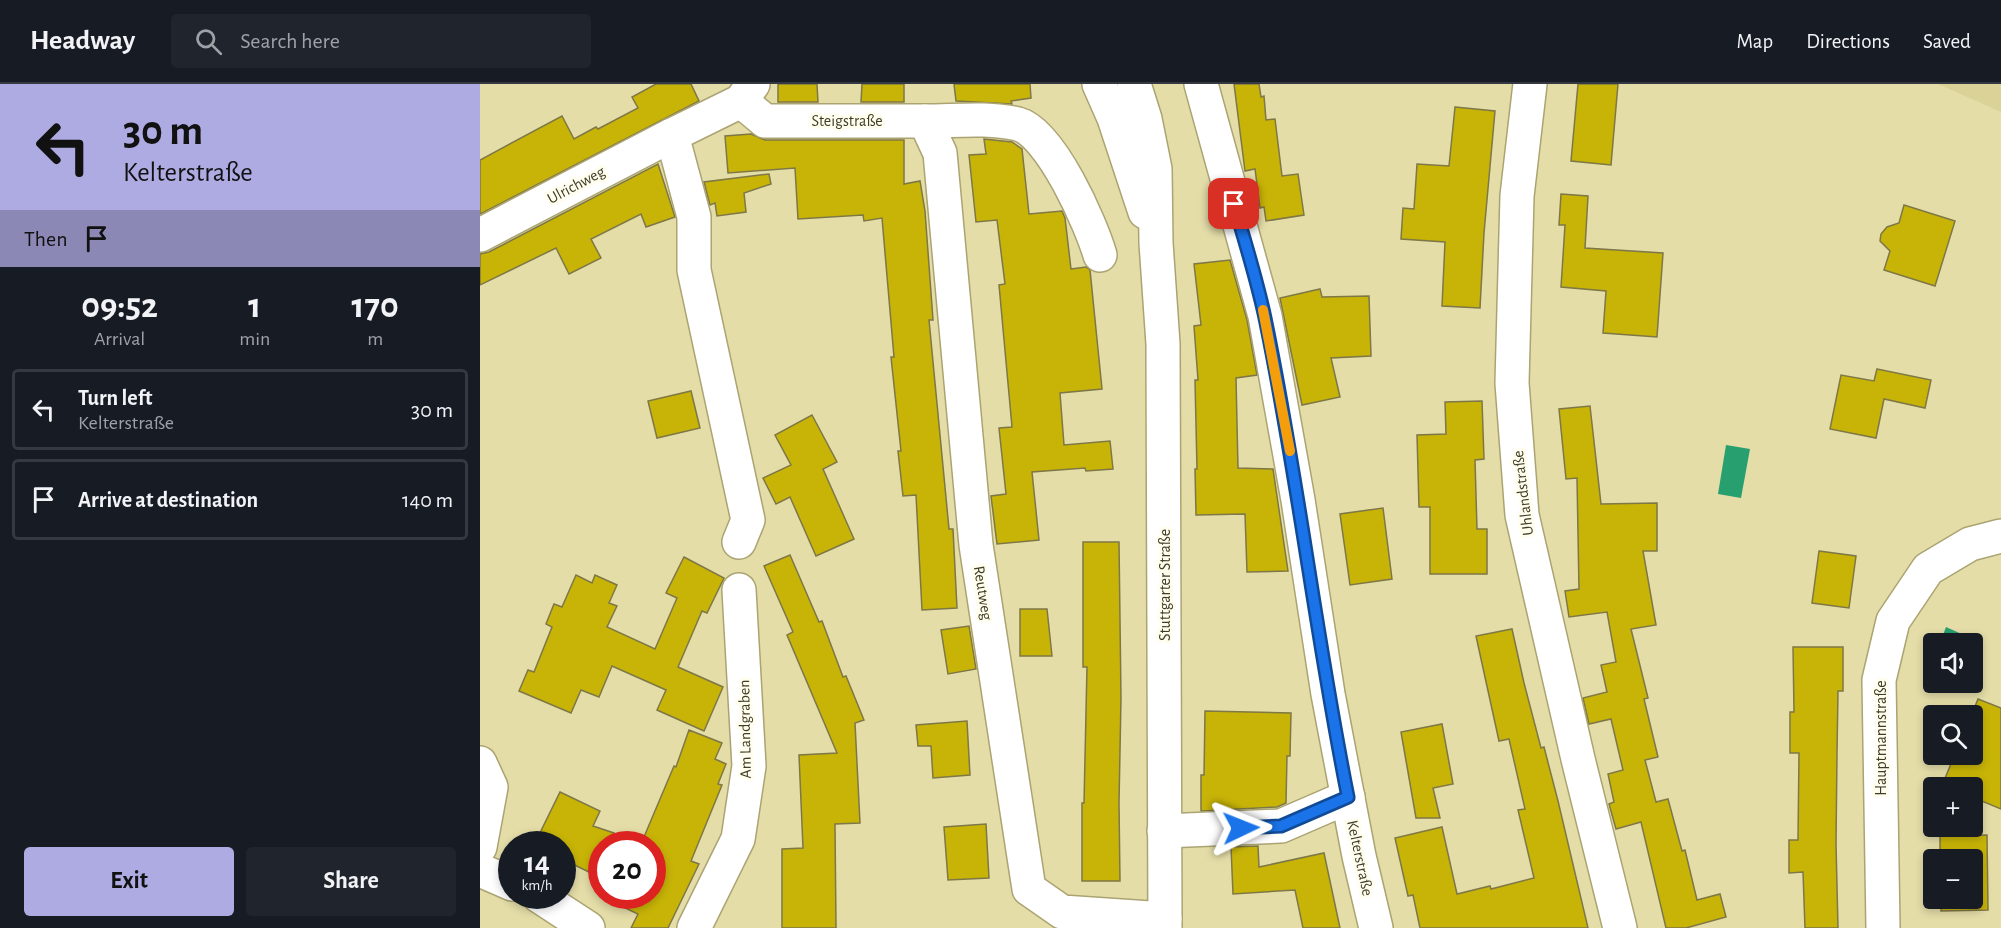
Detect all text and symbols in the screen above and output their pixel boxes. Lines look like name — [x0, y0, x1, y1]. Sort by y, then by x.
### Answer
search box — [171, 14, 591, 68]
icon: search — [192, 25, 225, 58]
text: Headway — [30, 27, 135, 55]
text: Search here — [240, 30, 340, 52]
text: Map — [1737, 31, 1773, 52]
text: Directions — [1806, 31, 1890, 52]
text: Saved — [1923, 31, 1971, 52]
icon: left — [24, 108, 102, 186]
text: 30 m — [123, 110, 203, 152]
street label: Steigstraße — [811, 113, 883, 129]
text: Kelterstraße — [123, 159, 253, 186]
street label: Ulrichweg — [545, 163, 608, 207]
pin — [1208, 178, 1259, 229]
icon: arrive — [1217, 187, 1250, 220]
icon: arrive — [80, 222, 113, 255]
text: Then — [24, 228, 68, 250]
text: 09:52 — [81, 288, 158, 324]
text: 1 — [248, 288, 261, 324]
text: 170 — [352, 288, 399, 324]
text: Arrival — [94, 329, 145, 349]
text: min — [239, 329, 270, 349]
text: m — [367, 329, 383, 349]
text: Turn left — [78, 387, 152, 409]
icon: left — [27, 393, 60, 426]
text: 30 m — [411, 399, 453, 421]
text: Kelterstraße — [78, 413, 174, 433]
street label: Uhlandstraße — [1510, 449, 1536, 537]
icon: arrive — [27, 483, 60, 516]
text: Arrive at destination — [78, 489, 258, 511]
text: 140 m — [402, 489, 453, 511]
street label: Stuttgarter Straße — [1157, 529, 1173, 641]
street label: Reutweg — [971, 565, 995, 621]
map controls — [1923, 633, 1983, 909]
button: sound — [1923, 633, 1983, 693]
street label: Am Landgraben — [736, 679, 754, 779]
street label: Hauptmannstraße — [1873, 680, 1889, 796]
button: search — [1923, 705, 1983, 765]
button: + — [1923, 777, 1983, 837]
position arrow — [1209, 796, 1273, 860]
street label: Kelterstraße — [1344, 819, 1376, 897]
speed limit sign: 20 — [588, 831, 666, 909]
button: Exit — [24, 847, 234, 916]
button: Share — [246, 847, 456, 916]
text: 14 — [524, 848, 550, 878]
button: − — [1923, 849, 1983, 909]
text: km/h — [522, 878, 552, 893]

